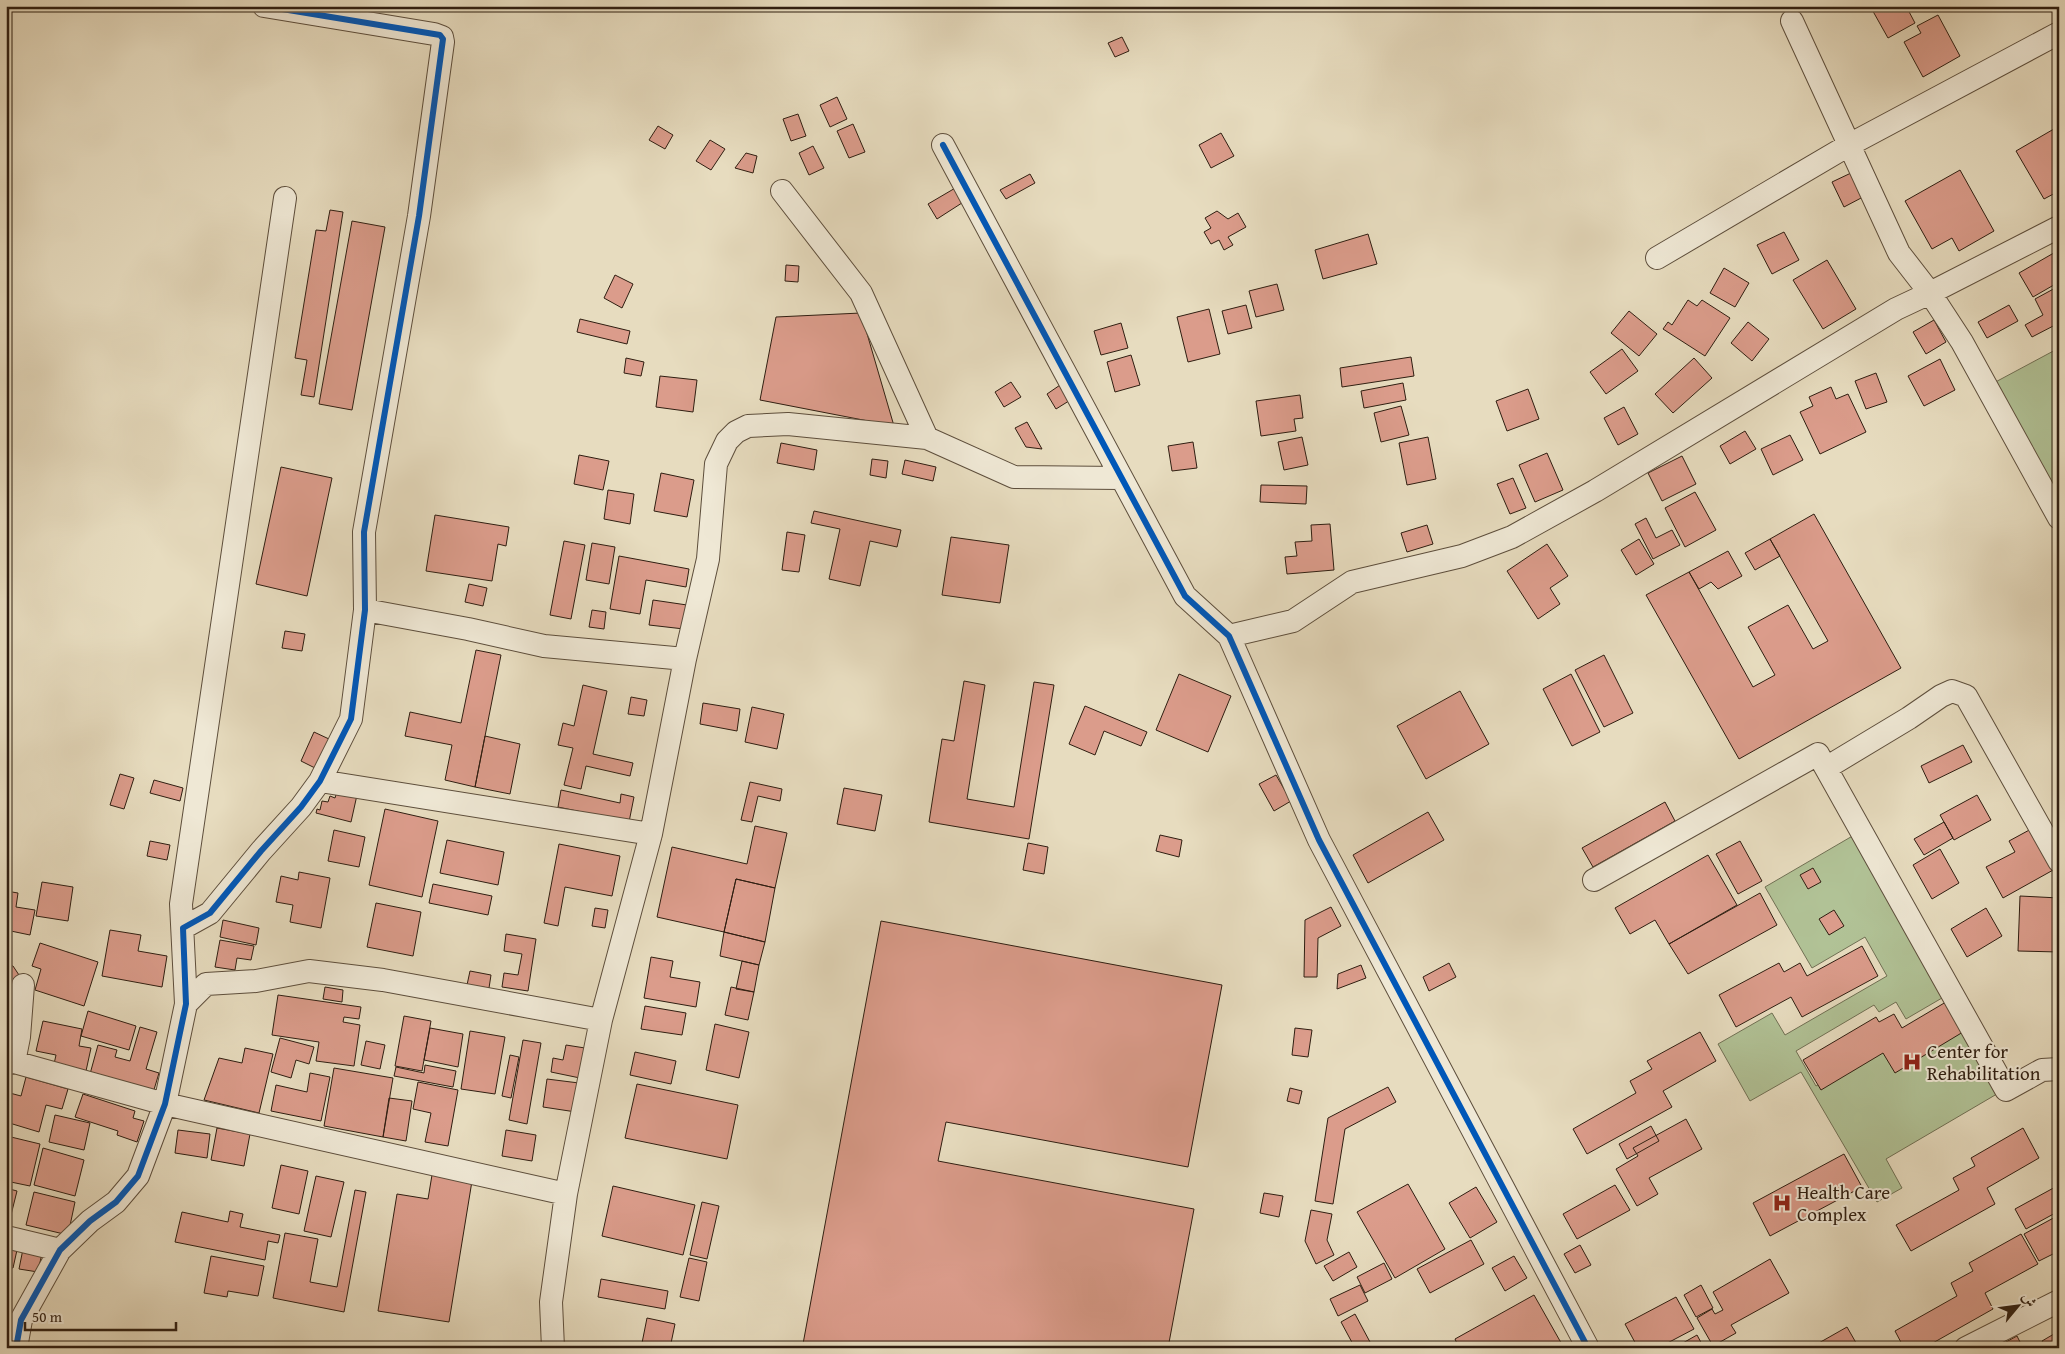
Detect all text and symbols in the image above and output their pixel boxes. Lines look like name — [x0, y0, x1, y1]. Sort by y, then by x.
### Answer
place label: Center for Rehabilitation — [1927, 1037, 2041, 1087]
hospital icon: Center for Rehabilitation — [1901, 1051, 1923, 1073]
place label: Health Care Complex — [1797, 1178, 1890, 1228]
hospital icon: Health Care Complex — [1771, 1192, 1793, 1214]
north arrow — [1992, 1282, 2042, 1332]
text: ش — [2017, 1289, 2042, 1311]
scale bar — [25, 1299, 176, 1331]
text: 50 m — [32, 1306, 63, 1327]

